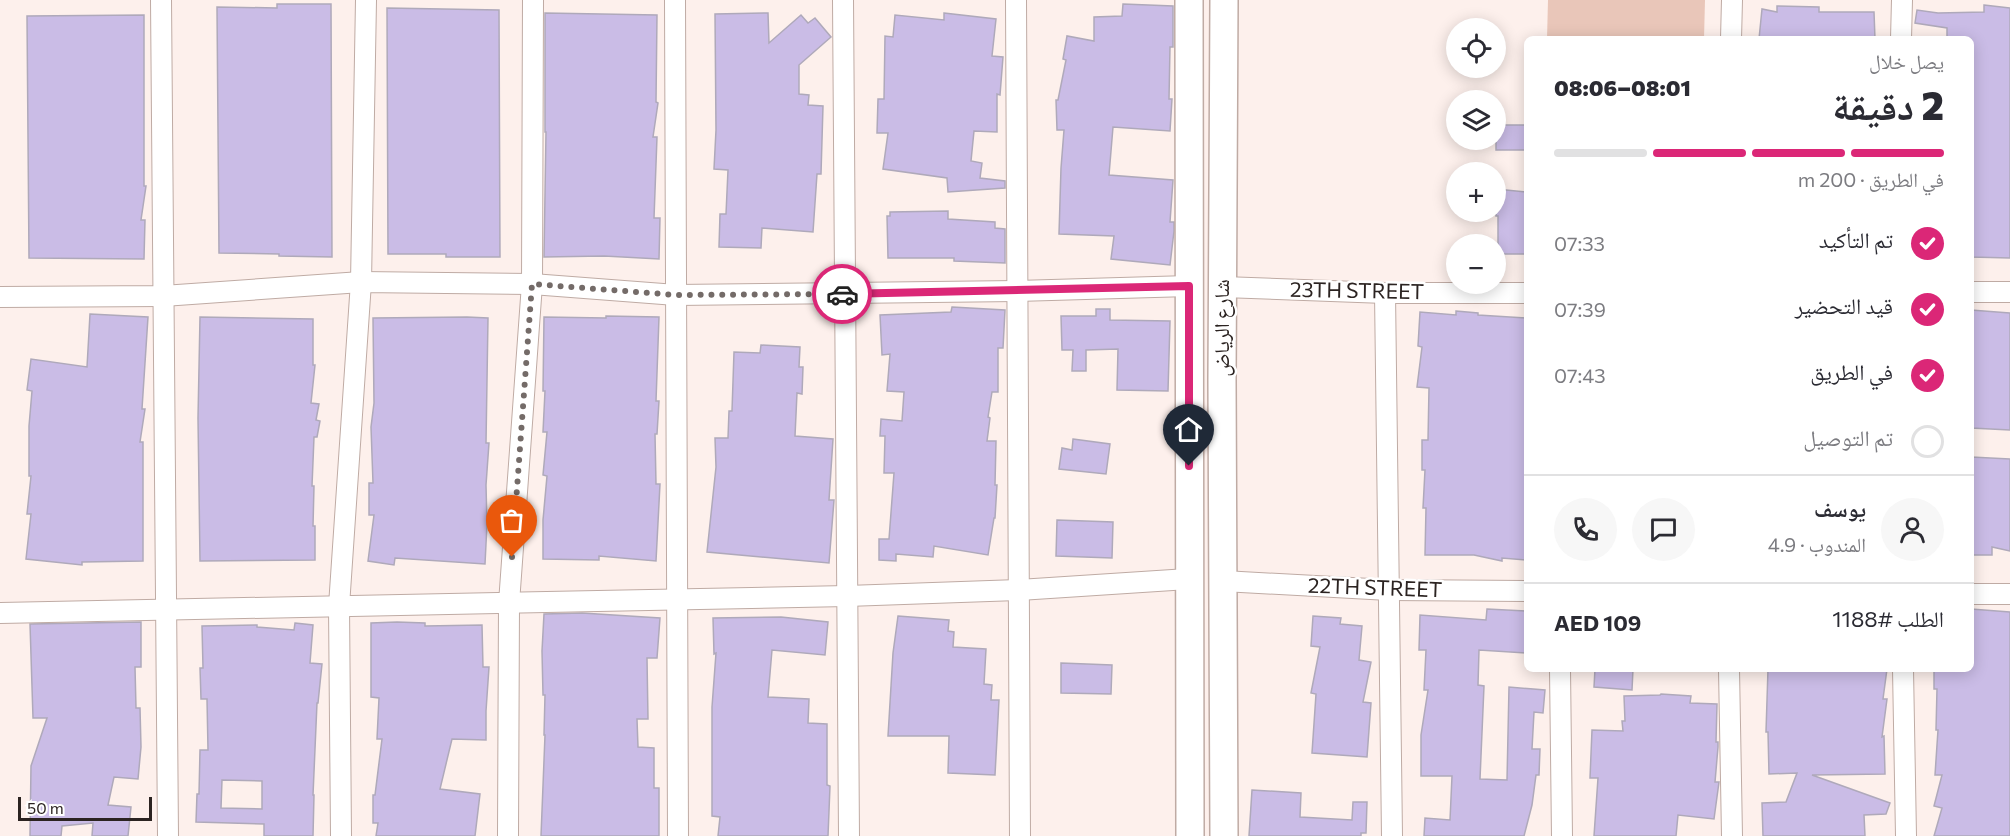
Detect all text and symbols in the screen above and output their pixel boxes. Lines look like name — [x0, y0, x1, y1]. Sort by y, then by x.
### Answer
map controls — [1446, 18, 1506, 294]
button: locate — [1446, 18, 1506, 78]
text: يصل خلال — [1869, 49, 1944, 73]
text: 08:01–08:06 — [1554, 74, 1691, 101]
text: 2 دقيقة — [1832, 80, 1944, 128]
button: layers — [1446, 90, 1506, 150]
button: + — [1446, 162, 1506, 222]
text: في الطريق · 200 m — [1798, 167, 1944, 191]
text: تم التأكيد — [1819, 226, 1893, 253]
icon: check — [1911, 227, 1944, 260]
text: 07:33 — [1554, 231, 1605, 255]
button: − — [1446, 234, 1506, 294]
courier — [812, 264, 872, 324]
street label: 23TH STREET — [1290, 276, 1424, 303]
icon: car — [826, 278, 859, 311]
street label: شارع الرياض — [1208, 279, 1235, 377]
text: قيد التحضير — [1795, 292, 1893, 319]
icon: check — [1911, 293, 1944, 326]
text: 07:39 — [1554, 297, 1606, 321]
text: في الطريق — [1810, 358, 1893, 385]
icon: check — [1911, 359, 1944, 392]
text: 07:43 — [1554, 363, 1606, 387]
pin — [1163, 404, 1214, 466]
icon: home — [1172, 413, 1205, 446]
text: تم التوصيل — [1803, 424, 1893, 451]
pin — [486, 495, 537, 557]
text: يوسف — [1814, 495, 1866, 522]
button: phone — [1554, 498, 1617, 561]
button: chat — [1632, 498, 1695, 561]
button: person — [1881, 498, 1944, 561]
icon: bag — [495, 504, 528, 537]
text: المندوب · 4.9 — [1768, 532, 1866, 556]
street label: 22TH STREET — [1307, 572, 1443, 601]
text: الطلب #1188 — [1832, 605, 1944, 632]
text: AED 109 — [1554, 609, 1641, 636]
scale bar — [18, 794, 152, 822]
text: 50 m — [27, 798, 64, 817]

